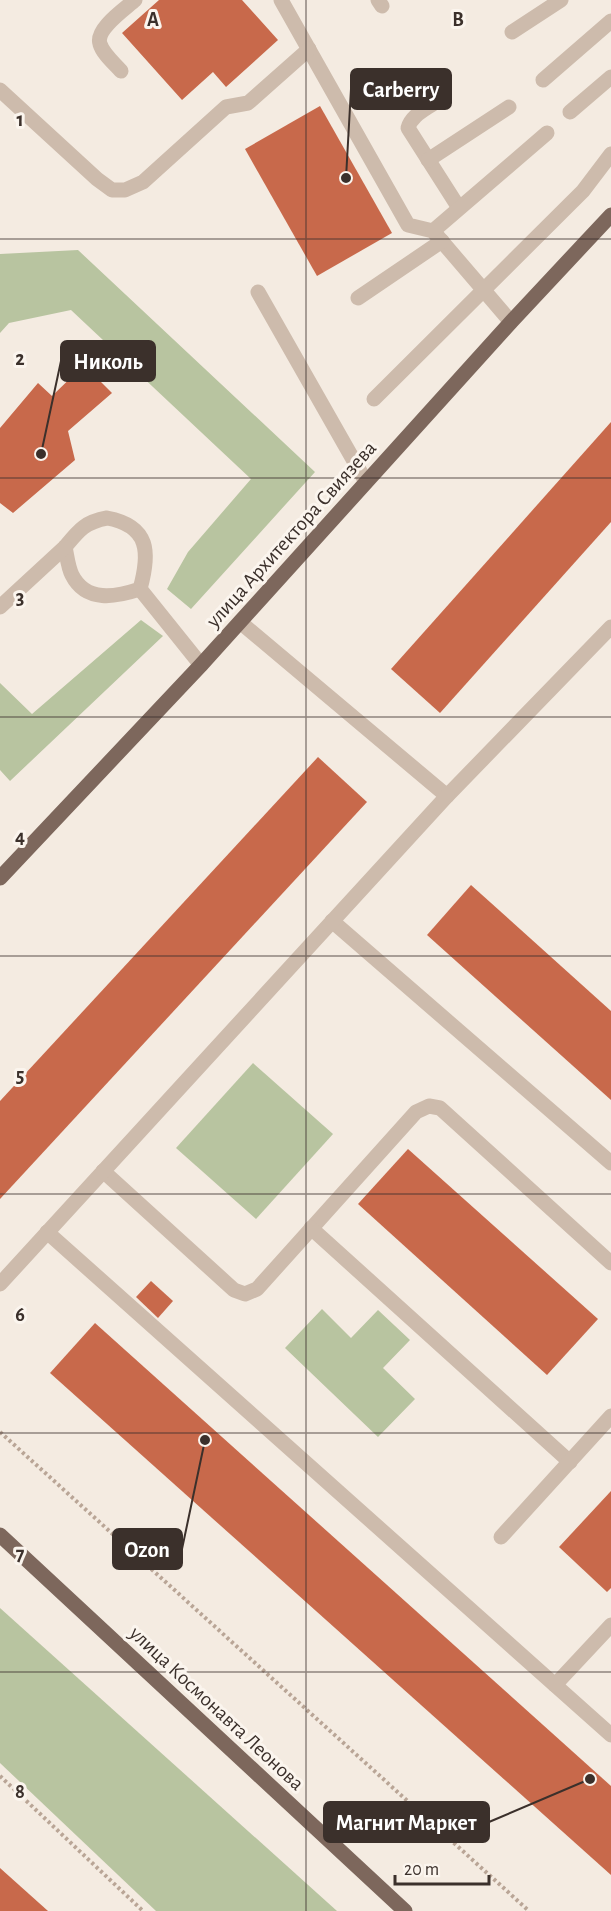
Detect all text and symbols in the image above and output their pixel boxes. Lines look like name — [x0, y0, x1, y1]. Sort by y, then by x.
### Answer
text: A — [147, 10, 159, 30]
text: B — [452, 10, 464, 30]
callout: Carberry — [351, 69, 451, 109]
text: Carberry — [363, 79, 439, 102]
text: 1 — [16, 110, 24, 130]
callout: Николь — [61, 341, 155, 381]
text: 2 — [15, 349, 25, 369]
text: Николь — [73, 351, 144, 373]
street label: улица Архитектора Свиязева — [202, 437, 381, 632]
text: 3 — [16, 588, 24, 608]
text: 4 — [15, 827, 25, 847]
text: 5 — [16, 1066, 24, 1086]
text: 6 — [15, 1305, 25, 1325]
callout: Ozon — [113, 1529, 182, 1569]
text: Ozon — [124, 1539, 170, 1561]
text: 7 — [16, 1544, 25, 1564]
street label: улица Космонавта Леонова — [125, 1622, 308, 1795]
text: 8 — [15, 1782, 25, 1802]
callout: Магнит Маркет — [324, 1802, 489, 1842]
text: Магнит Маркет — [335, 1812, 477, 1834]
scale bar — [395, 1848, 490, 1886]
text: 20 m — [404, 1861, 439, 1879]

